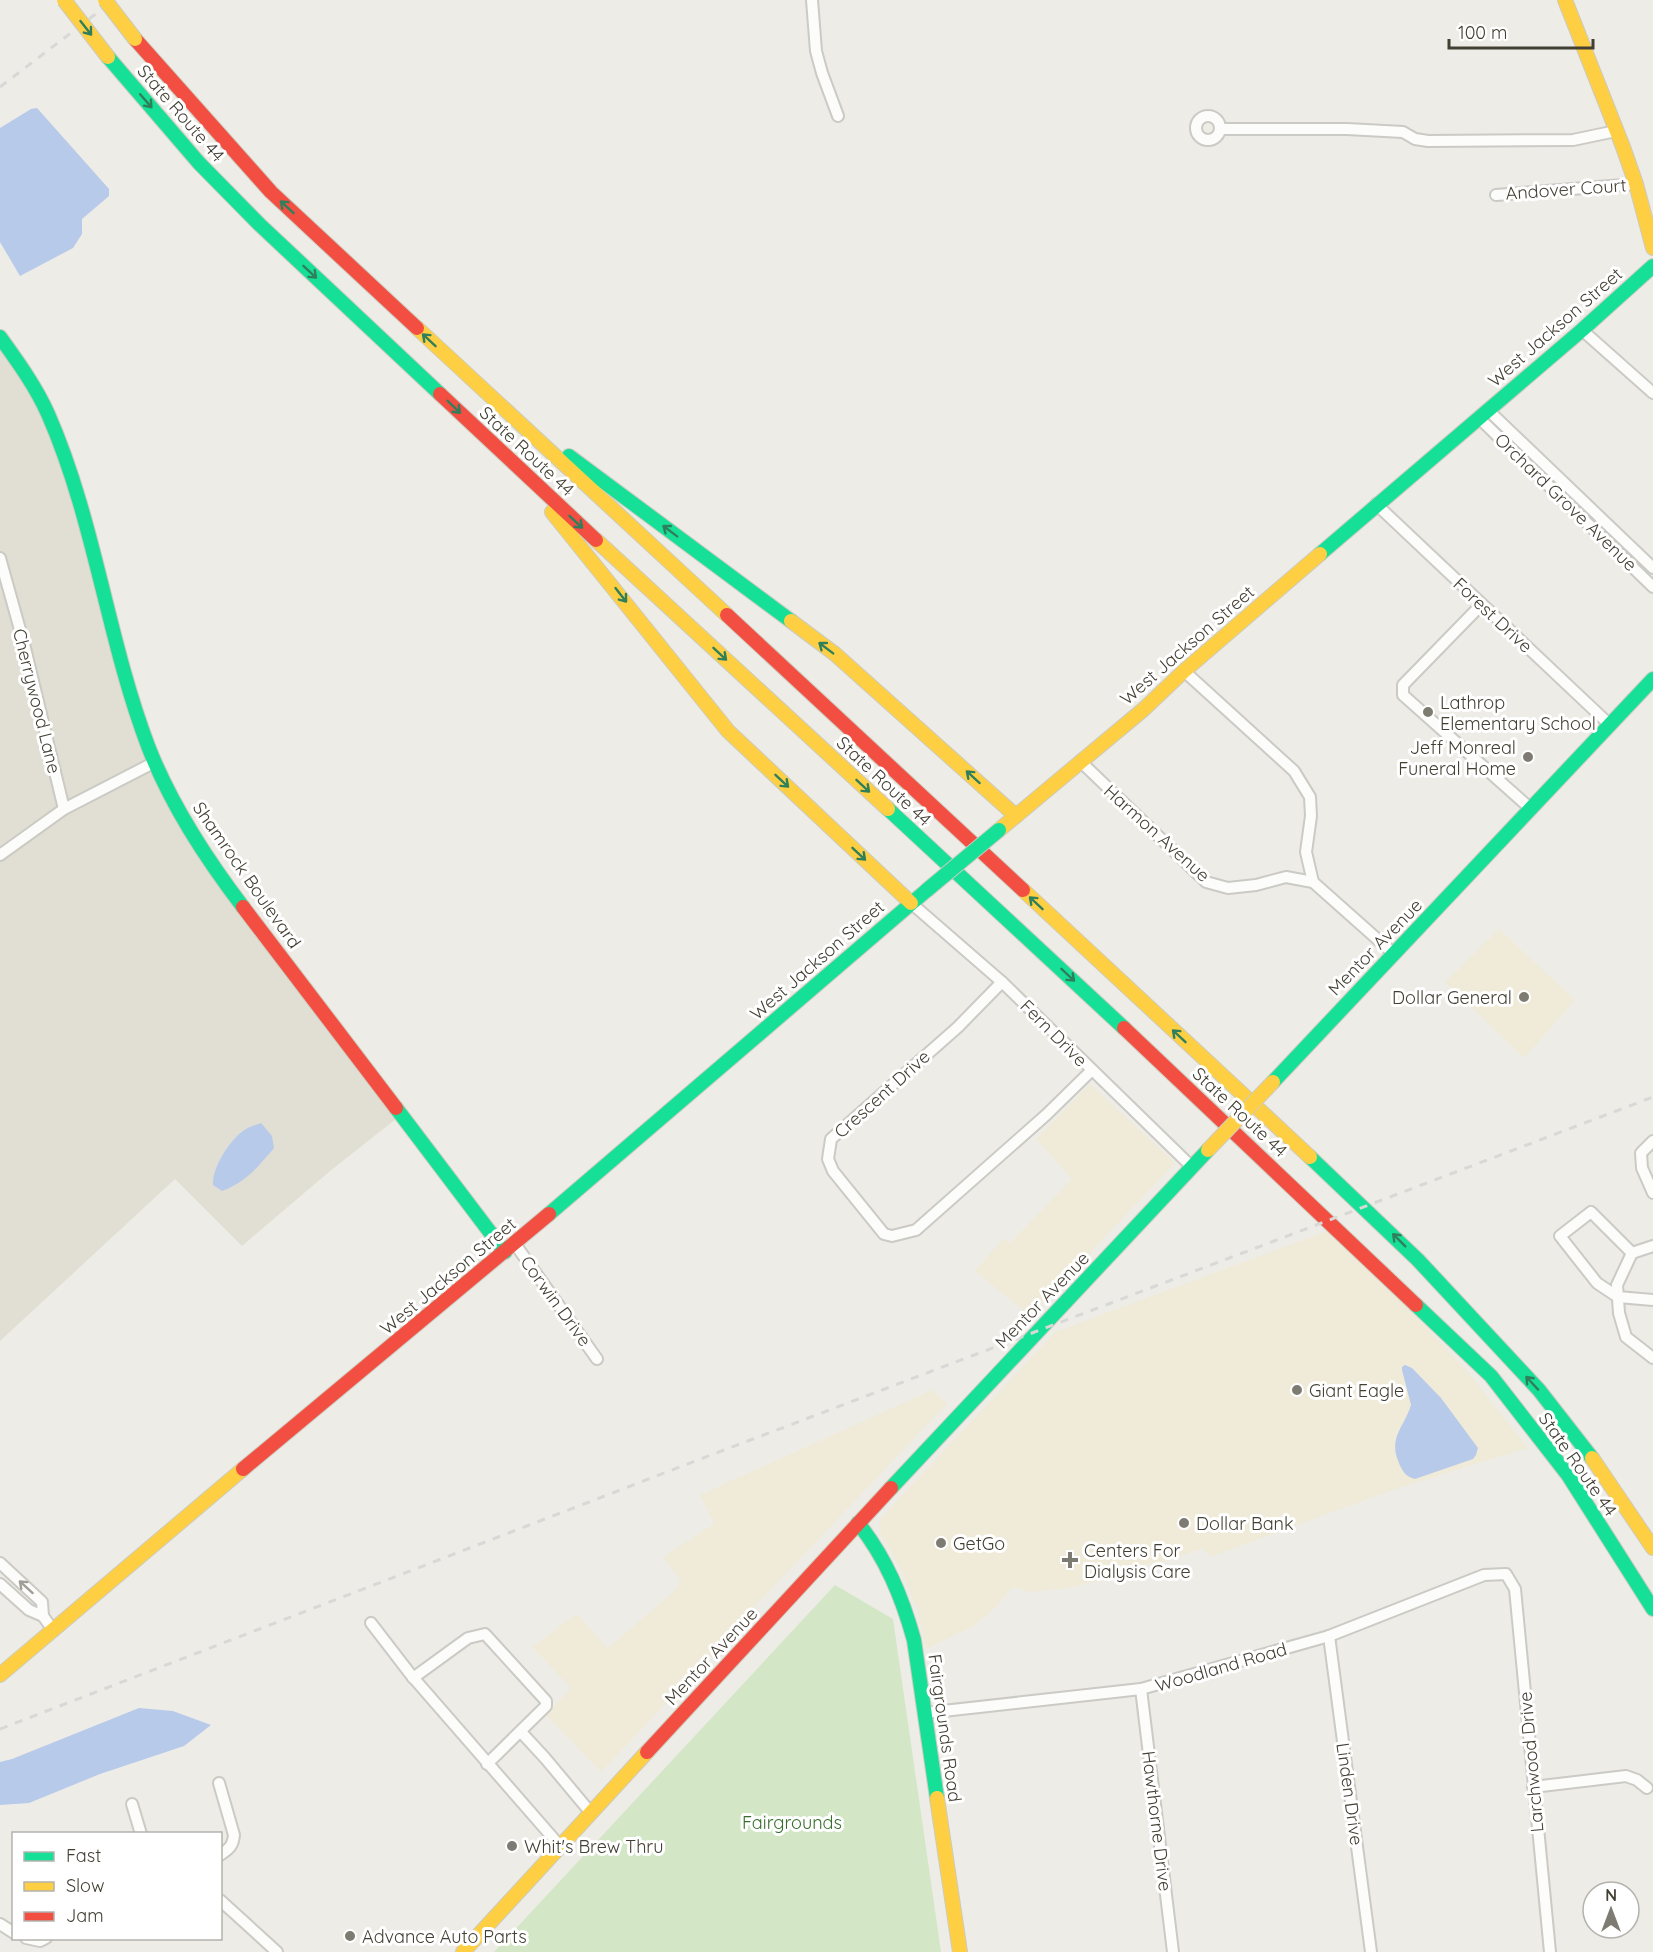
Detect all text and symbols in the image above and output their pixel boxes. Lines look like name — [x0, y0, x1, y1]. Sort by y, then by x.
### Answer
scale bar — [1449, 12, 1593, 50]
one-way arrow — [80, 20, 92, 36]
text: 100 m — [1458, 21, 1507, 44]
street label: State Route 44 — [133, 60, 229, 166]
one-way arrow — [139, 93, 153, 108]
street label: Andover Court — [1505, 173, 1627, 205]
one-way arrow — [280, 200, 295, 214]
street label: West Jackson Street — [1483, 262, 1627, 392]
one-way arrow — [302, 265, 317, 279]
one-way arrow — [422, 333, 437, 347]
one-way arrow — [446, 400, 461, 414]
street label: State Route 44 — [475, 401, 579, 501]
street label: Orchard Grove Avenue — [1490, 428, 1642, 576]
one-way arrow — [569, 515, 584, 529]
one-way arrow — [662, 525, 678, 538]
street label: Forest Drive — [1448, 572, 1538, 658]
street label: West Jackson Street — [1115, 580, 1259, 710]
one-way arrow — [614, 587, 627, 603]
street label: Cherrywood Lane — [8, 626, 66, 776]
one-way arrow — [819, 642, 835, 654]
one-way arrow — [712, 647, 727, 661]
place label: Lathrop Elementary School — [1440, 691, 1596, 735]
marker: Lathrop Elementary School — [1421, 705, 1435, 719]
street label: State Route 44 — [832, 731, 936, 831]
place label: Jeff Monreal Funeral Home — [1398, 736, 1516, 780]
marker: Jeff Monreal Funeral Home — [1521, 750, 1535, 764]
one-way arrow — [965, 770, 980, 784]
one-way arrow — [774, 774, 789, 788]
one-way arrow — [855, 779, 870, 793]
street label: Harmon Avenue — [1099, 779, 1215, 887]
street label: Shamrock Boulevard — [188, 797, 306, 953]
one-way arrow — [851, 846, 866, 860]
street label: Mentor Avenue — [1323, 894, 1427, 1000]
street label: West Jackson Street — [745, 895, 889, 1025]
one-way arrow — [1029, 896, 1044, 910]
one-way arrow — [1060, 968, 1075, 982]
place label: Dollar General — [1392, 986, 1512, 1009]
marker: Dollar General — [1517, 990, 1531, 1004]
street label: Fern Drive — [1016, 995, 1092, 1071]
one-way arrow — [1172, 1029, 1187, 1043]
street label: Crescent Drive — [829, 1045, 935, 1143]
street label: State Route 44 — [1188, 1062, 1292, 1162]
street label: West Jackson Street — [375, 1212, 521, 1340]
one-way arrow — [1391, 1233, 1406, 1248]
street label: Mentor Avenue — [990, 1247, 1094, 1353]
street label: Corwin Drive — [515, 1251, 597, 1351]
one-way arrow — [1525, 1375, 1539, 1390]
place label: Giant Eagle — [1309, 1379, 1404, 1402]
marker: Giant Eagle — [1290, 1383, 1304, 1397]
street label: State Route 44 — [1534, 1408, 1622, 1520]
place label: Dollar Bank — [1196, 1512, 1294, 1535]
marker: Dollar Bank — [1177, 1516, 1191, 1530]
place label: GetGo — [953, 1532, 1005, 1555]
marker: GetGo — [934, 1536, 948, 1550]
place label: Centers For Dialysis Care — [1084, 1539, 1191, 1583]
marker: Centers For Dialysis Care — [1061, 1551, 1079, 1569]
one-way arrow — [19, 1580, 34, 1594]
street label: Mentor Avenue — [660, 1602, 762, 1710]
street label: Woodland Road — [1153, 1637, 1289, 1697]
street label: Fairgrounds Road — [923, 1652, 967, 1804]
street label: Larchwood Drive — [1513, 1691, 1549, 1833]
street label: Linden Drive — [1331, 1741, 1369, 1847]
street label: Hawthorne Drive — [1137, 1750, 1177, 1892]
park label: Fairgrounds — [742, 1811, 842, 1834]
legend — [12, 1832, 222, 1940]
place label: Whit's Brew Thru — [524, 1835, 664, 1858]
marker: Whit's Brew Thru — [505, 1839, 519, 1853]
text: Fast — [66, 1844, 101, 1867]
text: Slow — [66, 1874, 104, 1897]
north arrow — [1581, 1880, 1641, 1940]
text: N — [1605, 1885, 1617, 1905]
text: Jam — [66, 1904, 104, 1927]
place label: Advance Auto Parts — [362, 1925, 527, 1948]
marker: Advance Auto Parts — [343, 1929, 357, 1943]

